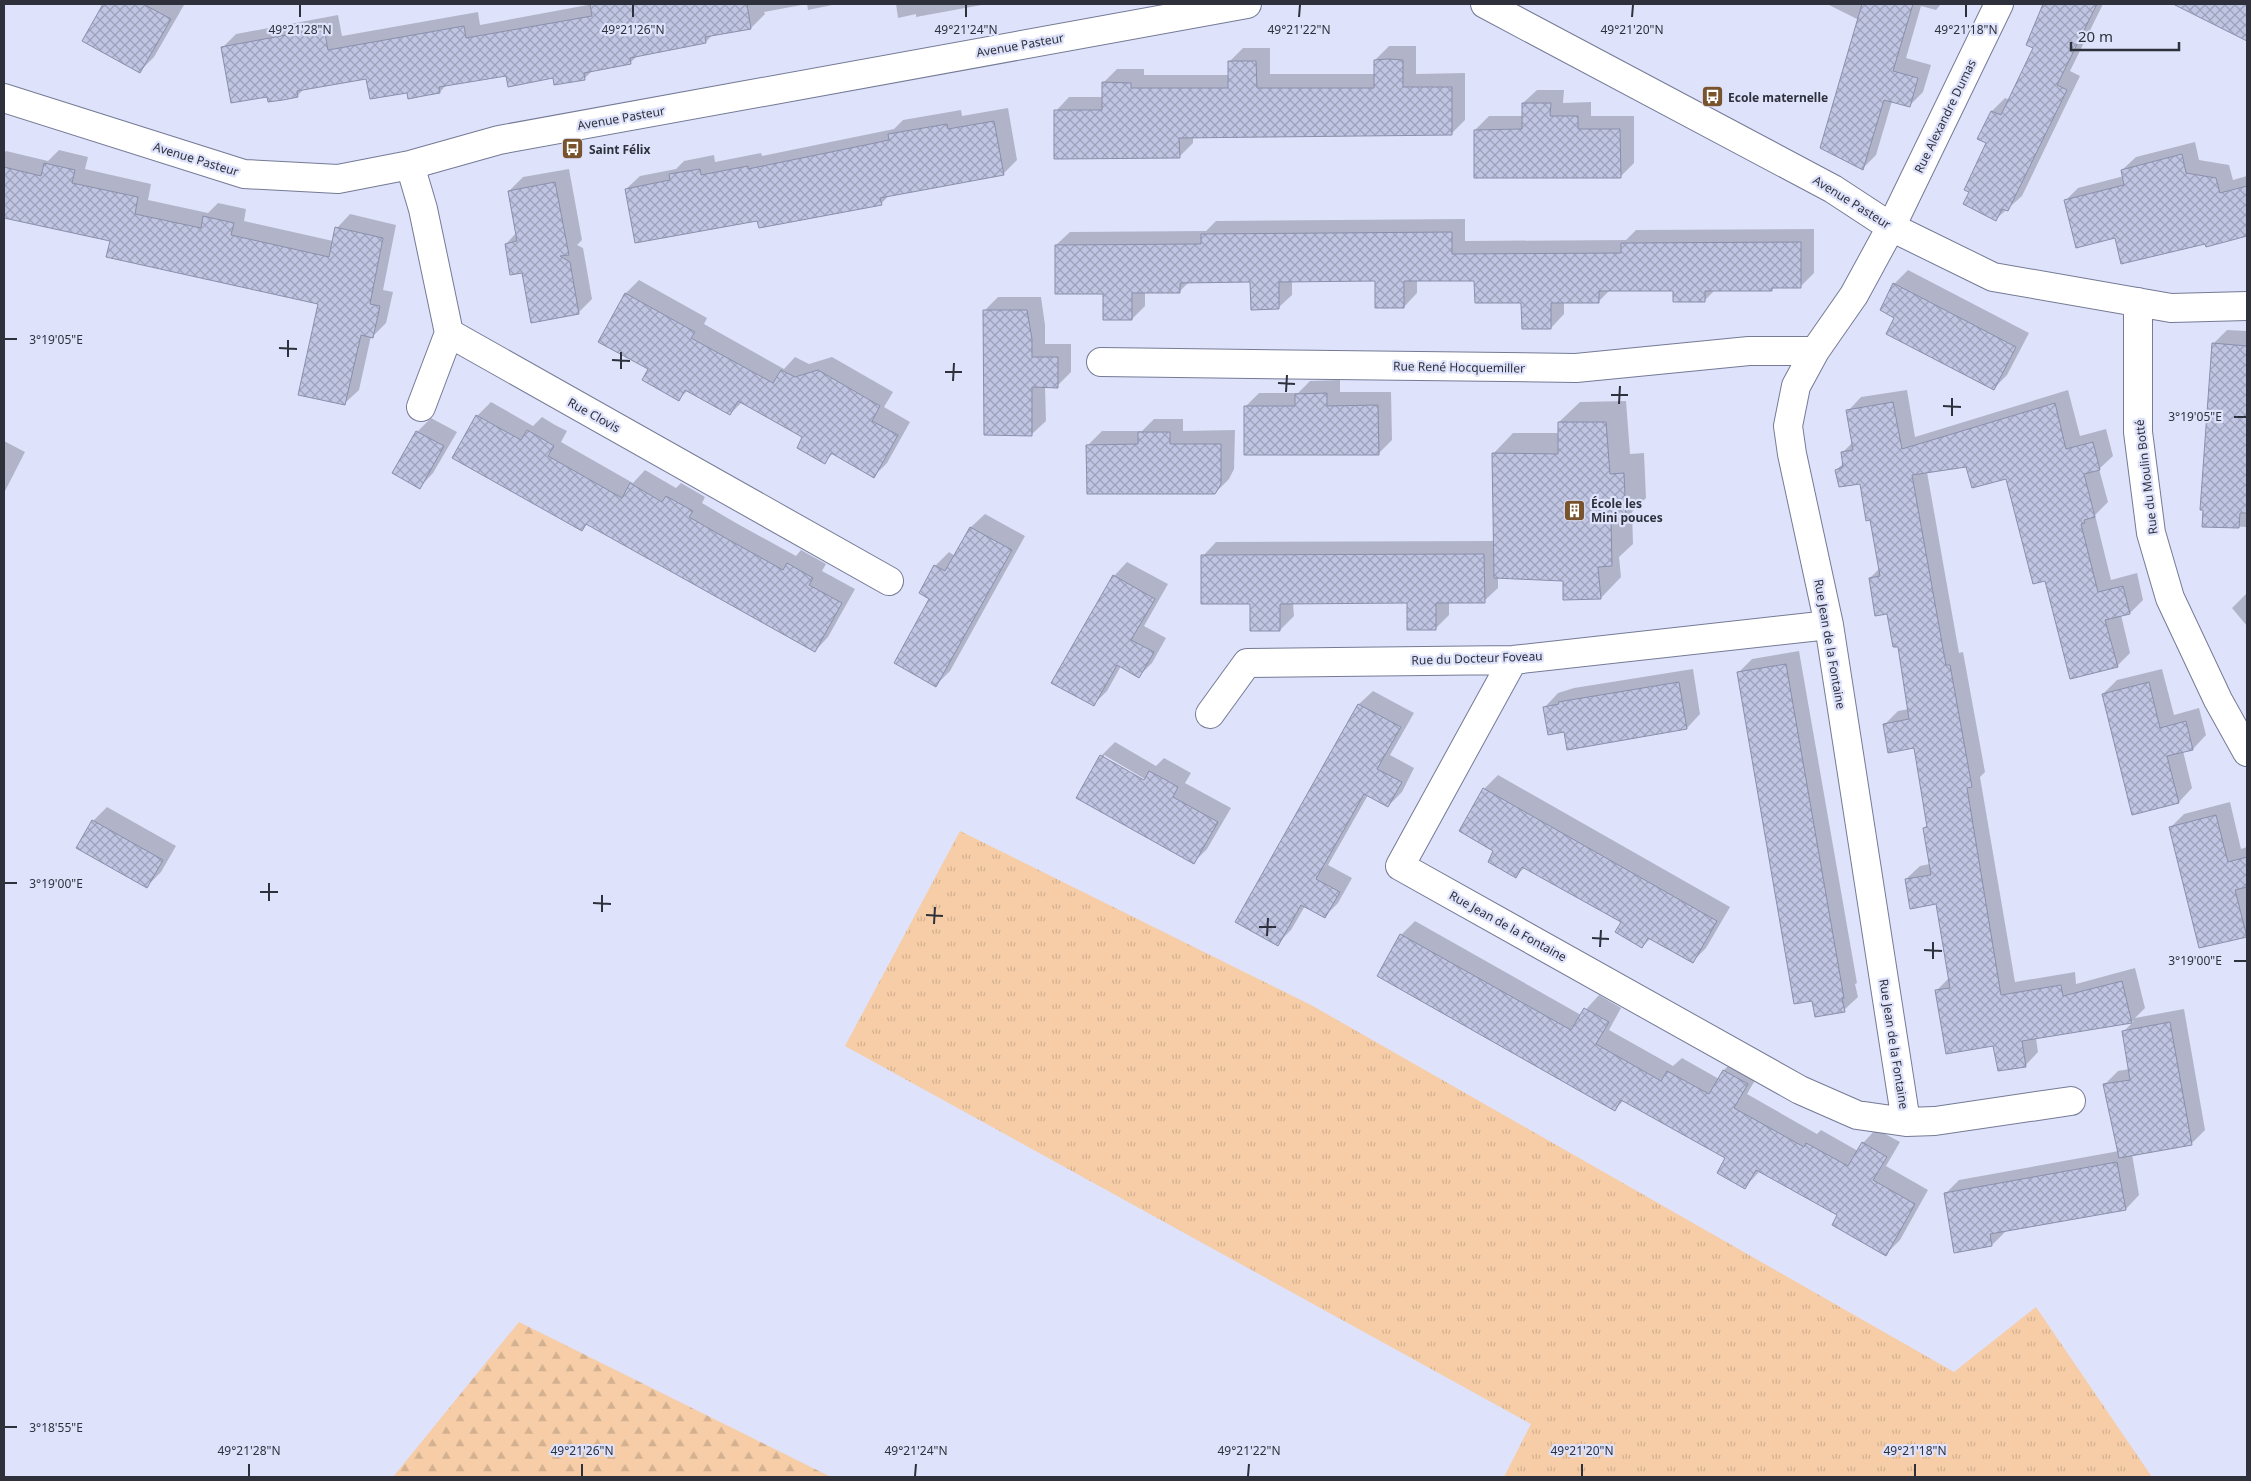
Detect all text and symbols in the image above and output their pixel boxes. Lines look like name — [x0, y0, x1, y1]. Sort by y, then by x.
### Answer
scale bar — [2071, 20, 2178, 52]
text: 49°21'28"N — [268, 21, 332, 38]
text: 49°21'26"N — [601, 21, 665, 38]
text: 49°21'24"N — [934, 21, 998, 38]
text: 49°21'22"N — [1267, 21, 1331, 38]
text: 49°21'20"N — [1600, 21, 1664, 38]
text: 49°21'18"N — [1934, 21, 1998, 38]
text: 20 m — [2078, 26, 2113, 46]
street label: Avenue Pasteur — [975, 29, 1065, 61]
street label: Rue Alexandre Dumas — [1910, 56, 1980, 176]
bus stop icon: Ecole maternelle — [1700, 85, 1724, 109]
place label: Ecole maternelle — [1728, 89, 1828, 106]
street label: Avenue Pasteur — [576, 102, 666, 134]
bus stop icon: Saint Félix — [561, 137, 585, 161]
street label: Avenue Pasteur — [151, 138, 241, 180]
place label: Saint Félix — [589, 141, 650, 158]
street label: Avenue Pasteur — [1810, 171, 1894, 233]
text: 3°19'05"E — [29, 331, 83, 348]
street label: Rue René Hocquemiller — [1393, 357, 1525, 377]
street label: Rue Clovis — [565, 394, 623, 436]
text: 3°19'05"E — [2168, 408, 2222, 425]
street label: Rue du Moulin Botté — [2130, 418, 2161, 535]
place label: École les Mini pouces — [1591, 495, 1663, 526]
building icon: École les Mini pouces — [1563, 498, 1587, 522]
street label: Rue Jean de la Fontaine — [1810, 578, 1850, 710]
street label: Rue du Docteur Foveau — [1411, 647, 1543, 669]
text: 3°19'00"E — [29, 875, 83, 892]
street label: Rue Jean de la Fontaine — [1446, 887, 1570, 965]
text: 3°19'00"E — [2168, 952, 2222, 969]
street label: Rue Jean de la Fontaine — [1875, 978, 1913, 1111]
text: 3°18'55"E — [29, 1419, 83, 1436]
text: 49°21'28"N — [217, 1442, 281, 1459]
text: 49°21'26"N — [550, 1442, 614, 1459]
text: 49°21'24"N — [884, 1442, 948, 1459]
text: 49°21'22"N — [1217, 1442, 1281, 1459]
text: 49°21'20"N — [1550, 1442, 1614, 1459]
text: 49°21'18"N — [1883, 1442, 1947, 1459]

